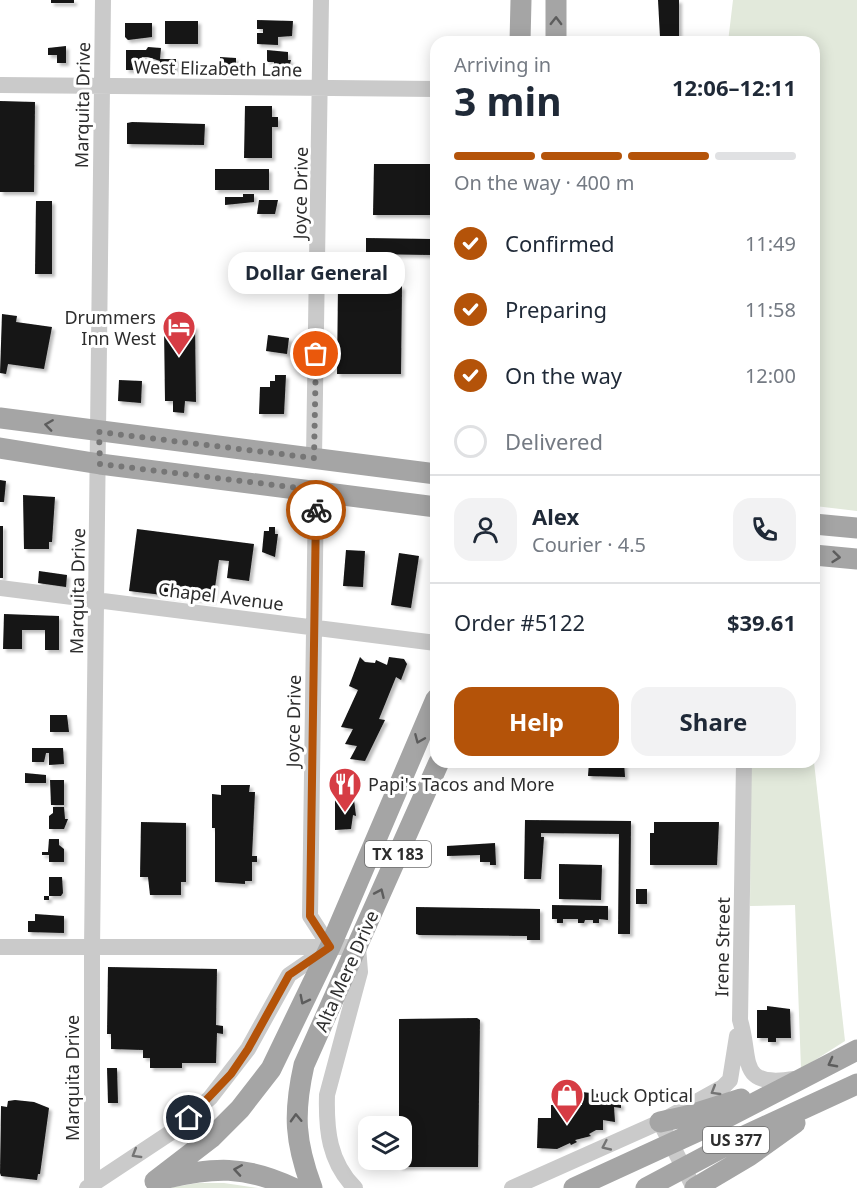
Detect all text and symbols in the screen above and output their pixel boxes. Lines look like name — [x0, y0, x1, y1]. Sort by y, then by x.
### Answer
one-way arrow — [550, 16, 562, 25]
street label: Marquita Drive — [69, 42, 95, 168]
text: Arriving in — [454, 51, 551, 78]
street label: West Elizabeth Lane — [134, 55, 302, 81]
text: 12:06–12:11 — [672, 72, 796, 102]
text: 3 min — [454, 74, 561, 127]
street label: Joyce Drive — [287, 146, 313, 242]
text: On the way · 400 m — [454, 169, 634, 196]
icon: check — [454, 227, 487, 260]
text: Confirmed — [505, 228, 615, 258]
text: 11:49 — [745, 230, 796, 257]
callout: Dollar General — [228, 252, 404, 294]
text: Dollar General — [245, 259, 388, 286]
icon: check — [454, 293, 487, 326]
text: Preparing — [505, 294, 607, 324]
text: 11:58 — [745, 296, 796, 323]
place label: Drummers Inn West — [64, 305, 156, 350]
hotel icon: Drummers Inn West — [161, 309, 197, 356]
pin — [290, 328, 341, 379]
icon: bag — [299, 337, 332, 370]
icon: check — [454, 359, 487, 392]
text: On the way — [505, 360, 622, 390]
text: 12:00 — [745, 362, 796, 389]
one-way arrow — [45, 420, 54, 432]
text: Delivered — [505, 426, 603, 456]
courier — [286, 480, 346, 540]
icon: bike — [300, 494, 333, 527]
button: person — [454, 498, 517, 561]
button: phone — [733, 498, 796, 561]
text: Alex — [532, 501, 579, 531]
street label: Marquita Drive — [64, 528, 90, 654]
text: Courier · 4.5 — [532, 531, 646, 558]
one-way arrow — [831, 550, 840, 563]
street label: Chapel Avenue — [157, 576, 285, 616]
text: Order #5122 — [454, 607, 585, 637]
text: $39.61 — [727, 607, 796, 637]
street label: Joyce Drive — [280, 674, 306, 770]
button: Help — [454, 687, 619, 756]
button: Share — [631, 687, 796, 756]
one-way arrow — [414, 733, 426, 744]
restaurant icon: Papi's Tacos and More — [327, 766, 363, 813]
place label: Papi's Tacos and More — [368, 772, 554, 796]
road number: TX 183 — [365, 841, 431, 867]
one-way arrow — [373, 888, 385, 899]
street label: Irene Street — [709, 897, 735, 997]
street label: Alta Mere Drive — [309, 907, 383, 1035]
one-way arrow — [300, 993, 311, 1004]
street label: Marquita Drive — [60, 1015, 84, 1141]
one-way arrow — [827, 1056, 838, 1067]
shop icon: Luck Optical — [549, 1077, 585, 1124]
place label: Luck Optical — [590, 1083, 693, 1107]
one-way arrow — [711, 1084, 721, 1095]
pin — [163, 1092, 214, 1143]
icon: home — [172, 1101, 205, 1134]
one-way arrow — [289, 1114, 302, 1123]
map controls — [358, 1116, 412, 1170]
button: layers — [358, 1116, 412, 1170]
road number: US 377 — [703, 1127, 769, 1153]
one-way arrow — [602, 1139, 613, 1151]
one-way arrow — [132, 1147, 142, 1159]
one-way arrow — [233, 1164, 243, 1177]

